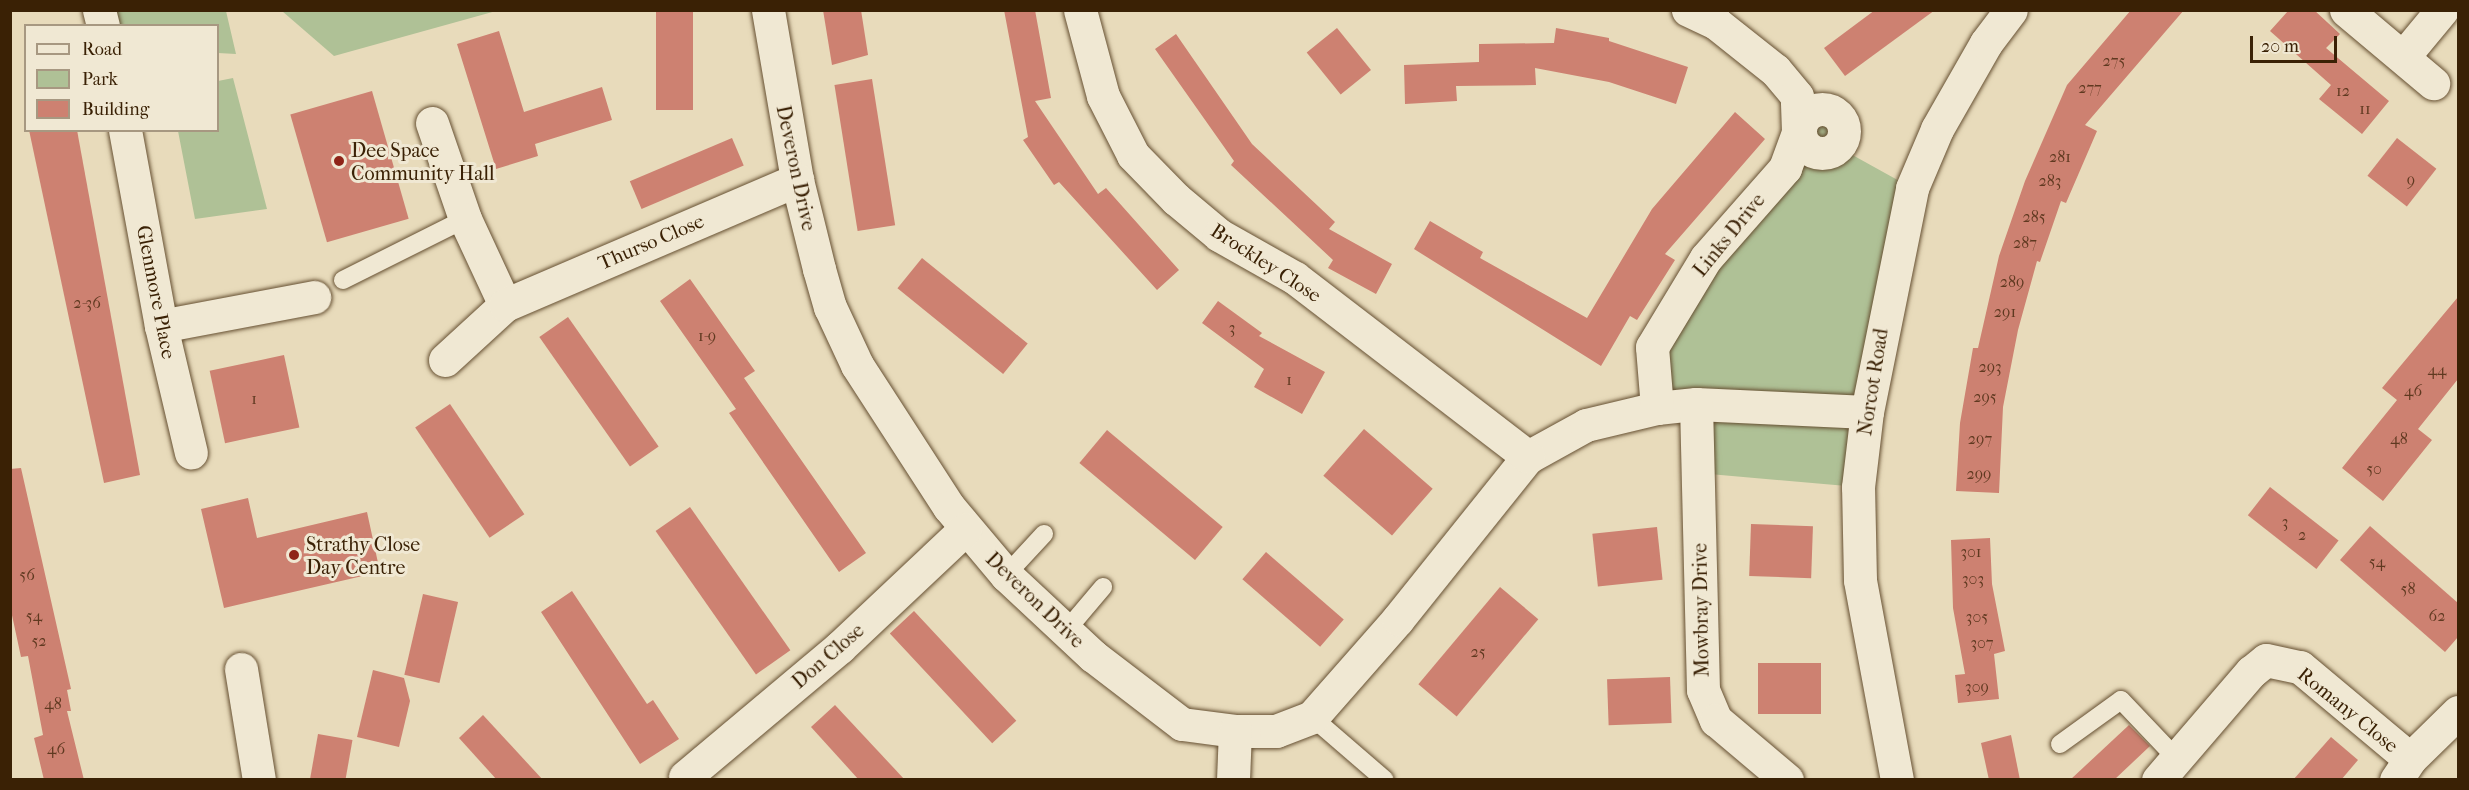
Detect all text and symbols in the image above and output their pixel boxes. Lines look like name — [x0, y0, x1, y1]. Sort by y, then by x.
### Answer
legend — [24, 24, 219, 132]
scale bar — [2253, 24, 2340, 62]
text: 20 m — [2261, 36, 2299, 57]
text: Road — [82, 39, 122, 60]
house number: 275 — [2103, 51, 2125, 71]
text: Park — [82, 69, 118, 90]
house number: 277 — [2078, 78, 2102, 98]
house number: 12 — [2336, 81, 2350, 101]
text: Building — [82, 99, 149, 120]
house number: 11 — [2359, 99, 2371, 119]
street label: Deveron Drive — [771, 103, 821, 233]
place label: Dee Space Community Hall — [351, 138, 495, 185]
house number: 281 — [2049, 147, 2071, 167]
marker: Dee Space Community Hall — [332, 154, 346, 168]
house number: 9 — [2407, 170, 2415, 190]
house number: 283 — [2039, 171, 2061, 191]
street label: Links Drive — [1688, 188, 1770, 282]
house number: 285 — [2022, 207, 2046, 227]
street label: Thurso Close — [594, 209, 708, 275]
street label: Brockley Close — [1206, 218, 1326, 308]
street label: Glenmore Place — [131, 223, 181, 361]
house number: 287 — [2013, 233, 2037, 253]
house number: 289 — [2000, 272, 2024, 292]
house number: 2-36 — [73, 293, 101, 313]
house number: 291 — [1994, 302, 2016, 322]
house number: 3 — [1229, 318, 1235, 338]
house number: 1-9 — [698, 326, 716, 346]
street label: Norcot Road — [1853, 327, 1893, 437]
house number: 293 — [1978, 357, 2002, 377]
house number: 44 — [2428, 360, 2446, 380]
house number: 1 — [1286, 370, 1292, 390]
house number: 46 — [2404, 381, 2422, 401]
house number: 295 — [1973, 387, 1997, 407]
house number: 1 — [251, 389, 257, 409]
house number: 297 — [1968, 429, 1992, 449]
house number: 48 — [2390, 429, 2408, 449]
house number: 50 — [2366, 459, 2382, 479]
house number: 299 — [1966, 464, 1992, 484]
house number: 3 — [2282, 512, 2288, 532]
house number: 2 — [2298, 525, 2306, 545]
place label: Strathy Close Day Centre — [306, 532, 420, 579]
house number: 301 — [1960, 542, 1982, 562]
street label: Mowbray Drive — [1688, 543, 1714, 677]
street label: Deveron Drive — [981, 547, 1089, 653]
marker: Strathy Close Day Centre — [287, 548, 301, 562]
house number: 54 — [2369, 552, 2385, 572]
house number: 56 — [19, 565, 35, 585]
house number: 303 — [1962, 569, 1984, 589]
house number: 58 — [2401, 579, 2415, 599]
house number: 54 — [26, 606, 42, 626]
house number: 62 — [2429, 606, 2445, 626]
house number: 305 — [1966, 607, 1988, 627]
street label: Don Close — [787, 618, 869, 694]
house number: 52 — [31, 631, 47, 651]
house number: 307 — [1970, 633, 1994, 653]
house number: 25 — [1470, 642, 1486, 662]
street label: Romany Close — [2293, 662, 2403, 758]
house number: 309 — [1965, 677, 1989, 697]
house number: 48 — [44, 694, 62, 714]
house number: 46 — [47, 739, 65, 759]

